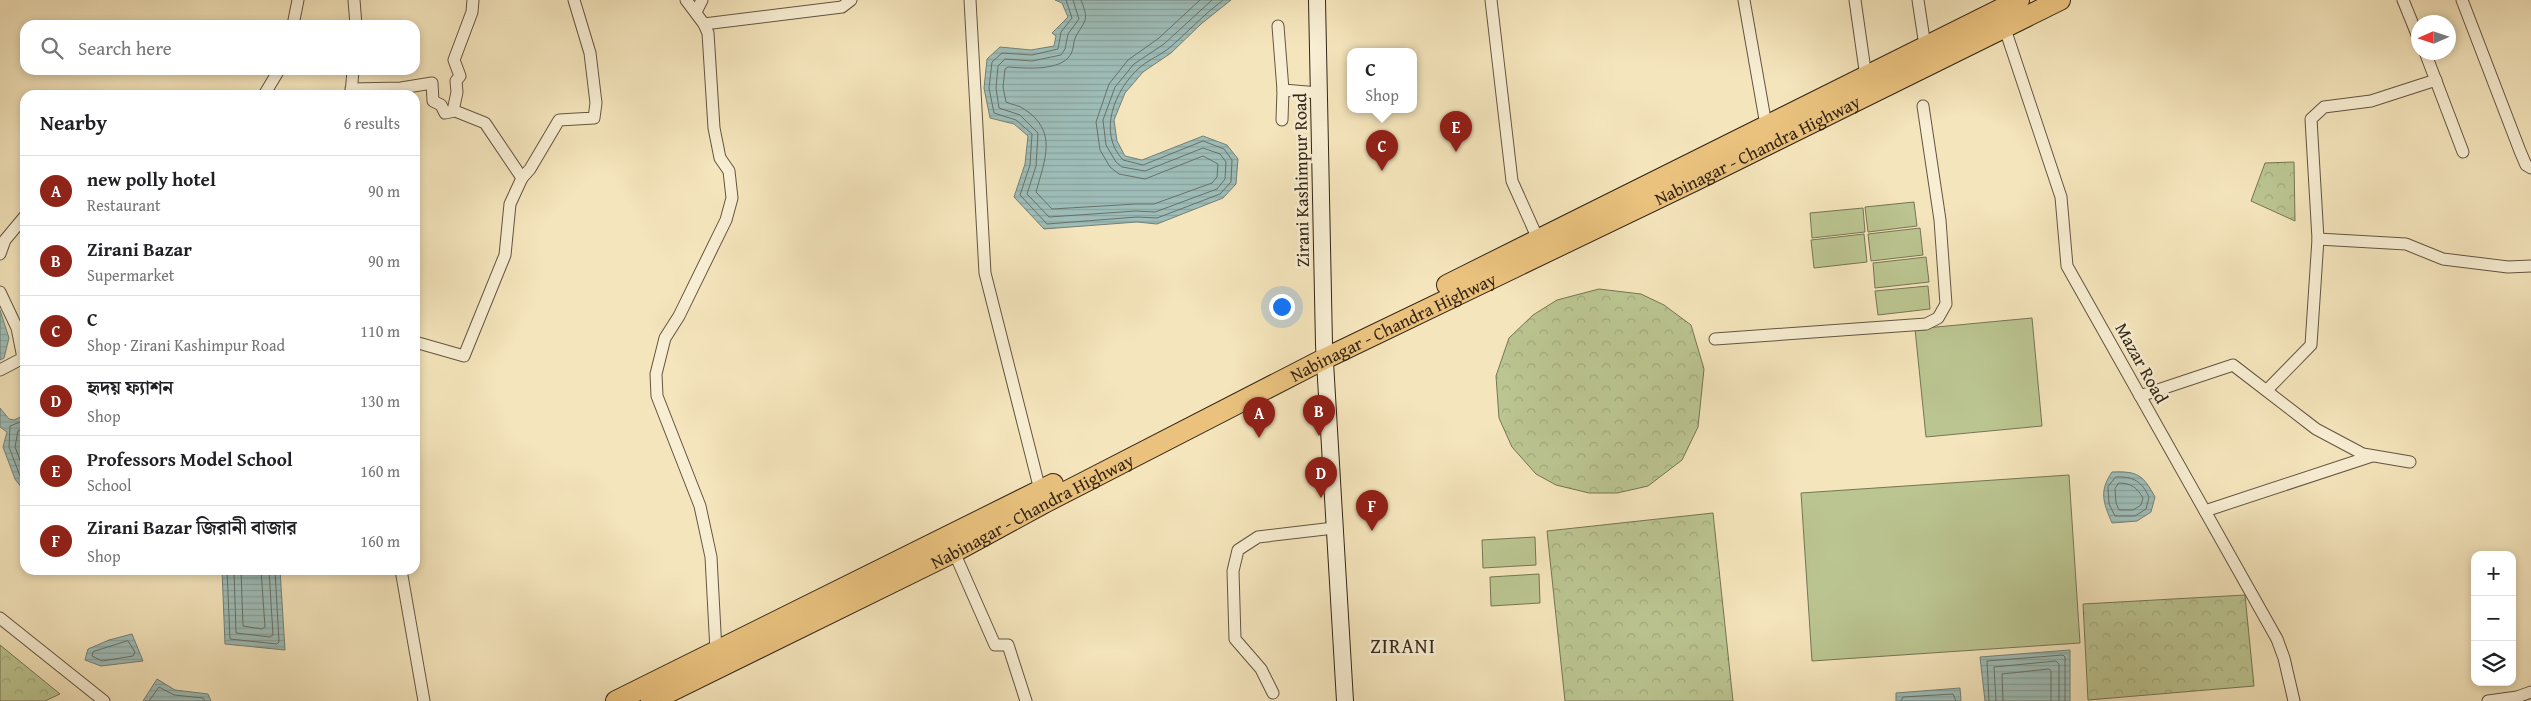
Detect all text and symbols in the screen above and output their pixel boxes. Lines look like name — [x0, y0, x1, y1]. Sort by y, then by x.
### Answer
north arrow — [2411, 15, 2456, 60]
search box — [20, 20, 420, 75]
icon: search — [38, 34, 66, 62]
text: Search here — [78, 34, 172, 62]
popup — [1347, 48, 1417, 113]
text: C — [1365, 55, 1376, 83]
text: Shop — [1365, 83, 1399, 107]
street label: Nabinagar - Chandra Highway — [1650, 87, 1865, 212]
street label: Zirani Kashimpur Road — [1286, 92, 1316, 267]
text: Nearby — [40, 107, 107, 138]
text: 6 results — [343, 111, 400, 135]
pin: E — [1440, 111, 1472, 152]
pin: C — [1366, 130, 1398, 171]
text: new polly hotel — [87, 165, 216, 193]
text: A — [51, 179, 61, 203]
text: 90 m — [368, 179, 400, 203]
text: Restaurant — [87, 193, 161, 217]
text: Zirani Bazar — [87, 235, 192, 263]
text: B — [51, 249, 61, 273]
text: 90 m — [368, 249, 400, 273]
text: Supermarket — [87, 263, 174, 287]
street label: Nabinagar - Chandra Highway — [1285, 265, 1500, 388]
your location — [1269, 294, 1295, 320]
text: C — [87, 305, 98, 333]
street label: Mazar Road — [2109, 318, 2175, 409]
text: C — [51, 319, 61, 343]
text: 110 m — [360, 319, 400, 343]
text: Shop · Zirani Kashimpur Road — [87, 333, 285, 357]
text: হৃদয় ফ্যাশন — [87, 373, 173, 401]
text: D — [51, 389, 61, 413]
text: 130 m — [360, 389, 400, 413]
pin: B — [1303, 395, 1335, 436]
pin: A — [1243, 397, 1275, 438]
text: Shop — [87, 404, 121, 428]
text: Professors Model School — [87, 445, 293, 473]
street label: Nabinagar - Chandra Highway — [926, 446, 1138, 575]
pin: D — [1305, 457, 1337, 498]
text: E — [52, 459, 60, 483]
text: 160 m — [360, 459, 400, 483]
text: School — [87, 473, 131, 497]
pin: F — [1356, 490, 1388, 531]
text: Zirani Bazar জিরানী বাজার — [87, 513, 297, 541]
text: F — [52, 529, 60, 553]
text: 160 m — [360, 529, 400, 553]
text: Shop — [87, 544, 121, 568]
map controls — [2471, 551, 2516, 686]
button: + — [2471, 551, 2516, 596]
button: − — [2471, 596, 2516, 641]
district label: ZIRANI — [1370, 631, 1436, 660]
button: layers — [2471, 641, 2516, 686]

